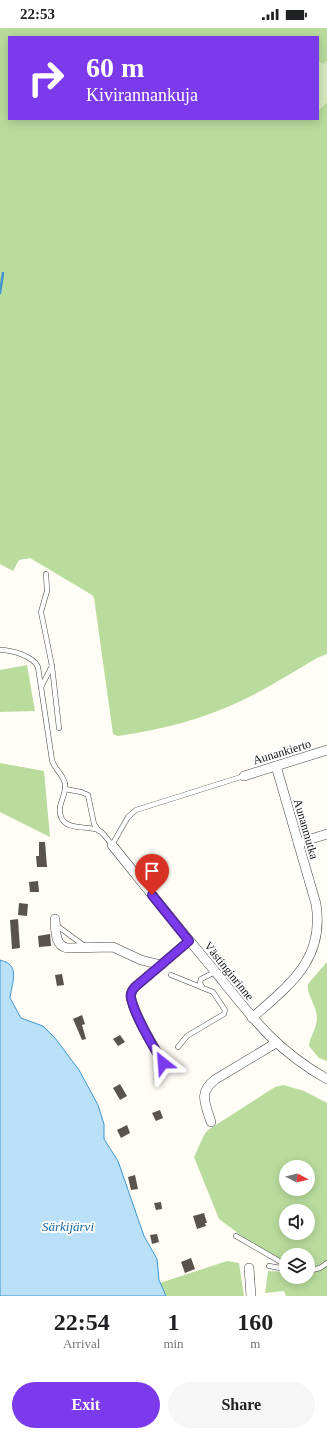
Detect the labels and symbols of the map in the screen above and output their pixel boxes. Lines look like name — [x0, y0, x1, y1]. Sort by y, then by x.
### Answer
street label: Aunankierto — [251, 737, 313, 767]
street label: Aunanmutka — [291, 797, 321, 861]
pin — [135, 854, 169, 895]
street label: Västinginrinne — [201, 939, 257, 1003]
position arrow — [142, 1042, 184, 1084]
north arrow — [279, 1160, 315, 1196]
water label: Särkijärvi — [42, 1219, 94, 1234]

